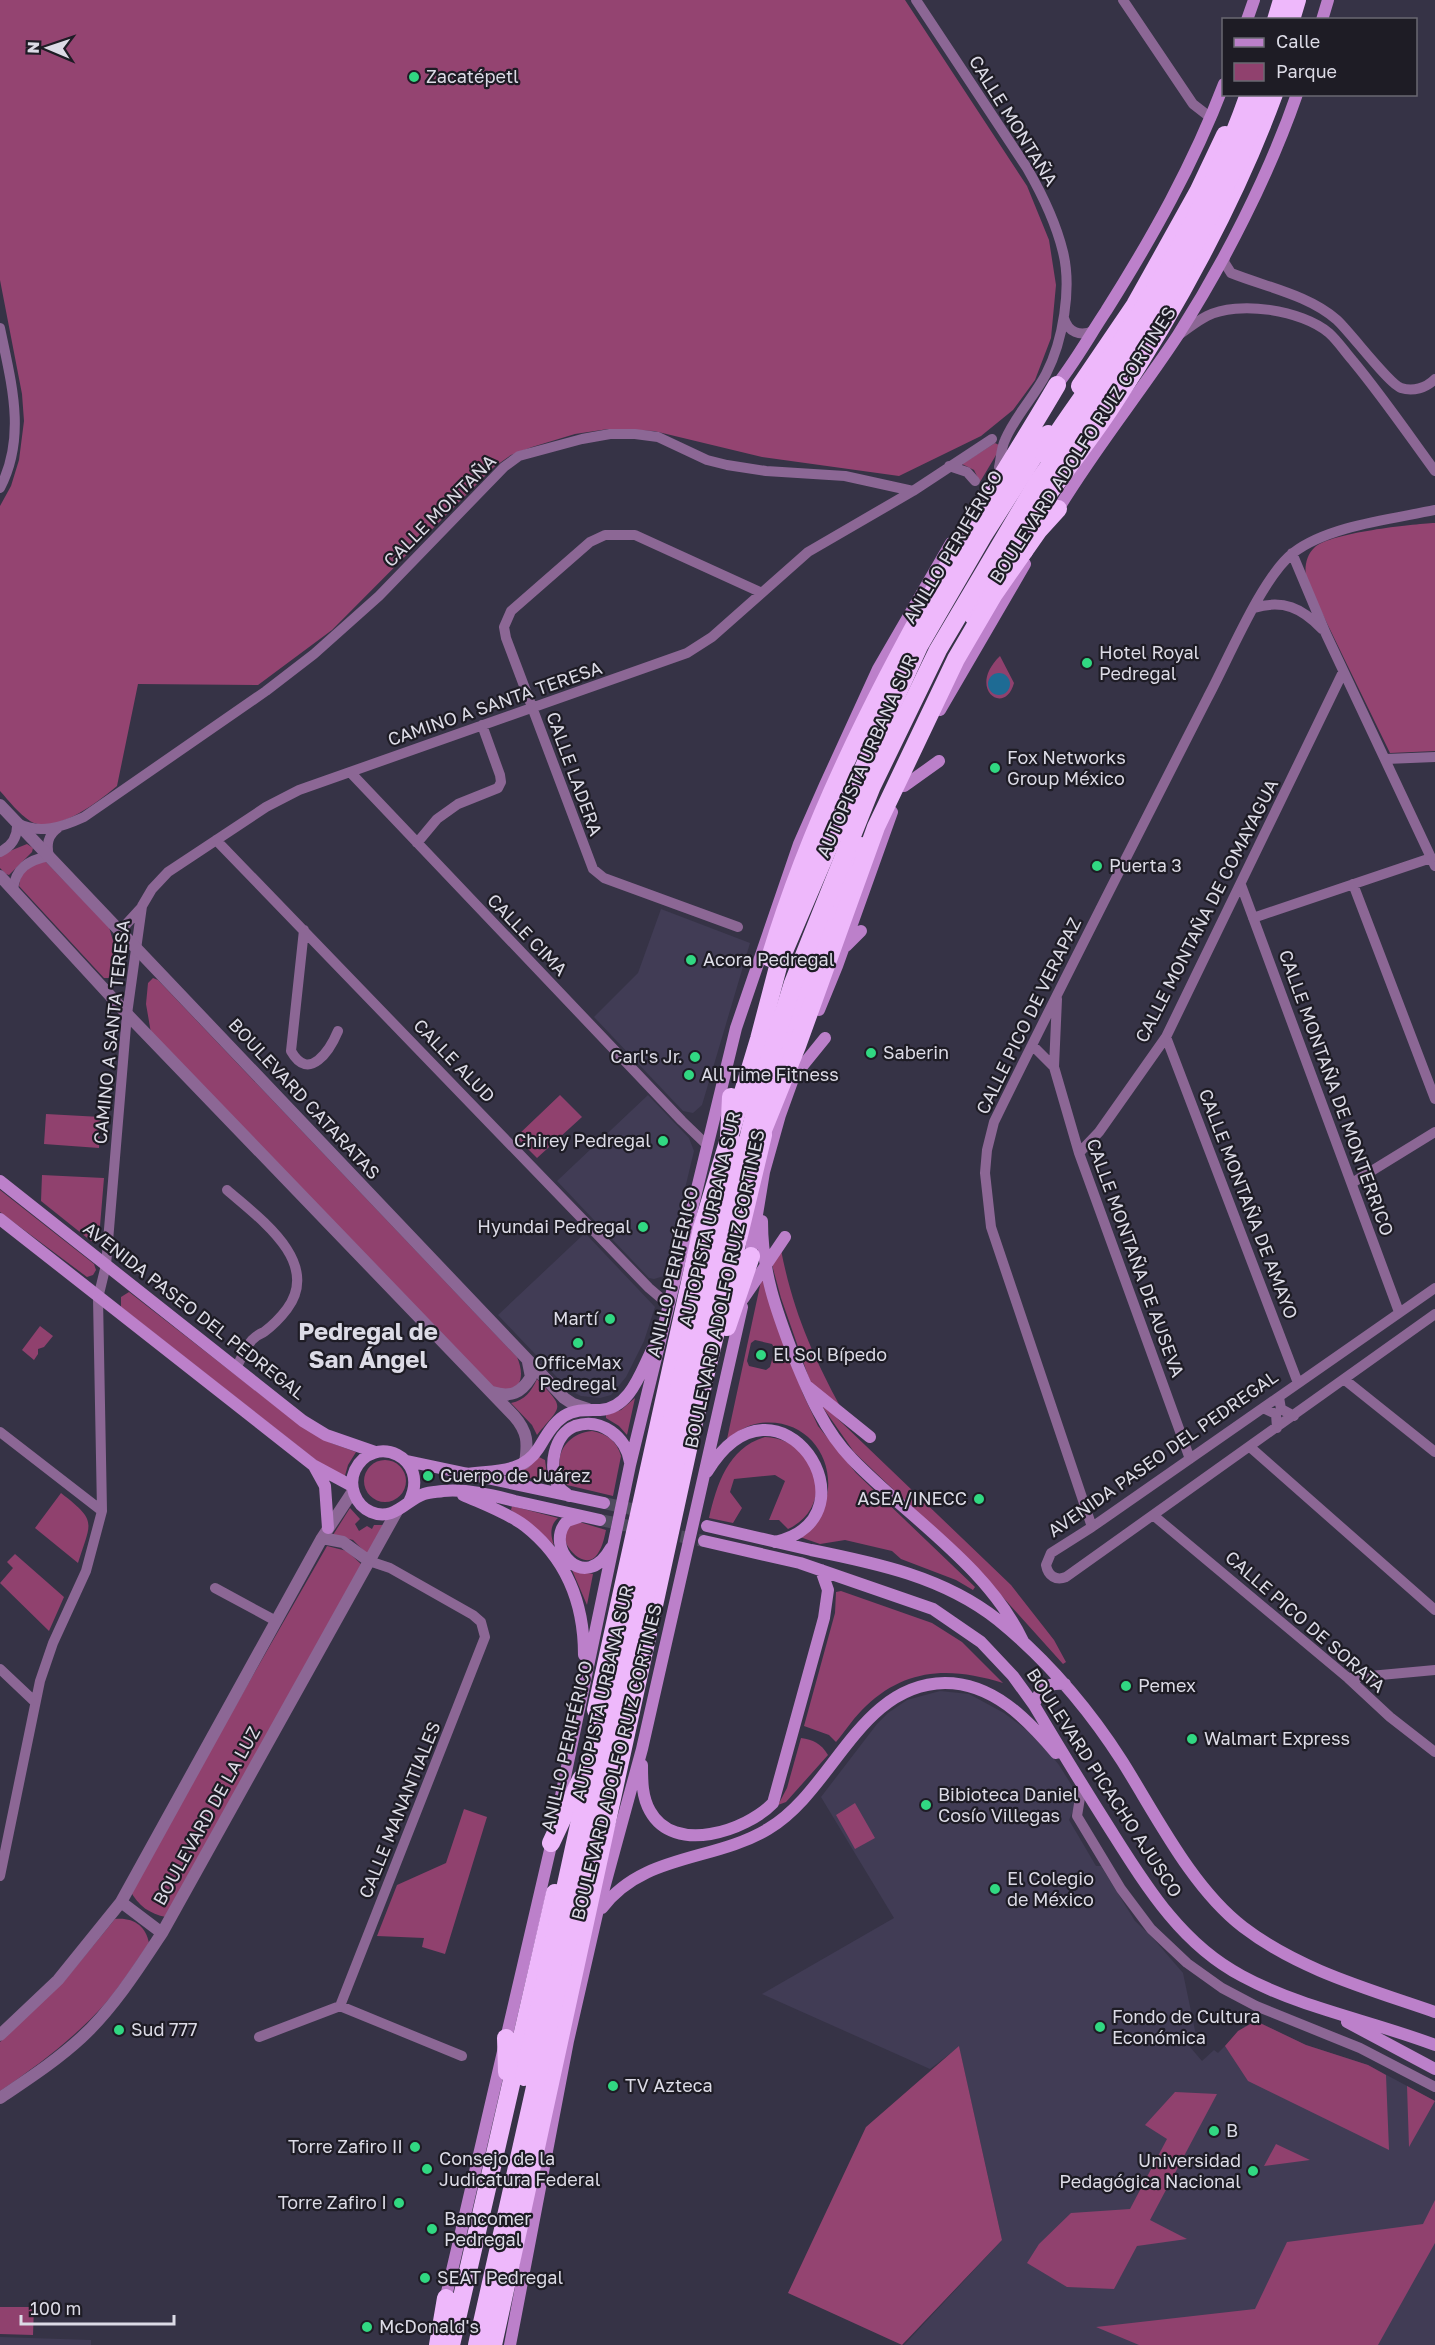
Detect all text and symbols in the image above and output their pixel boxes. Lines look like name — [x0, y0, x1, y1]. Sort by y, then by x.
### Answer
north arrow — [18, 18, 78, 78]
legend — [1222, 18, 1417, 96]
text: Calle — [1276, 30, 1320, 52]
text: N — [23, 41, 43, 54]
street label: CALLE MONTAÑA — [965, 51, 1063, 190]
text: Parque — [1276, 60, 1337, 82]
place label: Zacatépetl — [426, 65, 519, 87]
marker: Zacatépetl — [407, 70, 421, 84]
street label: BOULEVARD ADOLFO RUIZ CORTINES — [984, 302, 1180, 587]
street label: CALLE MONTAÑA — [378, 449, 500, 571]
street label: ANILLO PERIFÉRICO — [898, 466, 1007, 627]
place label: Hotel Royal Pedregal — [1099, 641, 1200, 684]
street label: AUTOPISTA URBANA SUR — [811, 651, 921, 861]
street label: CAMINO A SANTA TERESA — [385, 656, 605, 750]
marker: Hotel Royal Pedregal — [1080, 656, 1094, 670]
street label: CALLE LADERA — [542, 708, 608, 839]
place label: Fox Networks Group México — [1007, 746, 1126, 789]
marker: Fox Networks Group México — [988, 761, 1002, 775]
street label: CALLE MONTAÑA DE COMAYAGUA — [1130, 775, 1282, 1046]
place label: Puerta 3 — [1109, 854, 1182, 876]
marker: Puerta 3 — [1090, 859, 1104, 873]
street label: CALLE CIMA — [483, 889, 572, 980]
street label: CALLE PICO DE VERAPAZ — [971, 914, 1085, 1117]
street label: CAMINO A SANTA TERESA — [88, 919, 134, 1145]
street label: CALLE MONTAÑA DE MONTERRICO — [1275, 947, 1399, 1239]
place label: Acora Pedregal — [703, 948, 835, 970]
marker: Acora Pedregal — [684, 953, 698, 967]
street label: BOULEVARD CATARATAS — [224, 1013, 385, 1183]
street label: CALLE ALUD — [409, 1014, 500, 1107]
place label: Saberin — [883, 1041, 949, 1063]
place label: Carl's Jr. — [610, 1045, 683, 1067]
marker: Saberin — [864, 1046, 878, 1060]
marker: Carl's Jr. — [688, 1050, 702, 1064]
place label: All Time Fitness — [701, 1063, 839, 1085]
marker: All Time Fitness — [682, 1068, 696, 1082]
street label: CALLE MONTAÑA DE AMAYO — [1195, 1086, 1303, 1322]
street label: AUTOPISTA URBANA SUR — [674, 1109, 745, 1328]
street label: BOULEVARD ADOLFO RUIZ CORTINES — [679, 1127, 769, 1450]
place label: Chirey Pedregal — [514, 1129, 651, 1151]
marker: Chirey Pedregal — [656, 1134, 670, 1148]
street label: CALLE MONTAÑA DE AUSEVA — [1082, 1135, 1189, 1380]
street label: ANILLO PERIFÉRICO — [642, 1184, 702, 1359]
place label: Hyundai Pedregal — [477, 1215, 631, 1237]
street label: AVENIDA PASEO DEL PEDREGAL — [79, 1217, 310, 1404]
marker: Hyundai Pedregal — [636, 1220, 650, 1234]
place label: Martí — [553, 1307, 599, 1329]
marker: Martí — [603, 1312, 617, 1326]
district label: Pedregal de San Ángel — [298, 1316, 438, 1373]
marker: OfficeMax Pedregal — [571, 1336, 585, 1350]
place label: El Sol Bípedo — [773, 1343, 887, 1365]
marker: El Sol Bípedo — [754, 1348, 768, 1362]
place label: OfficeMax Pedregal — [534, 1351, 622, 1394]
street label: AVENIDA PASEO DEL PEDREGAL — [1043, 1365, 1282, 1541]
place label: Cuerpo de Juárez — [440, 1464, 590, 1486]
marker: Cuerpo de Juárez — [421, 1469, 435, 1483]
place label: ASEA/INECC — [857, 1487, 967, 1509]
marker: ASEA/INECC — [972, 1492, 986, 1506]
street label: CALLE PICO DE SORATA — [1221, 1546, 1390, 1697]
street label: AUTOPISTA URBANA SUR — [567, 1583, 638, 1802]
street label: BOULEVARD ADOLFO RUIZ CORTINES — [566, 1601, 666, 1922]
street label: ANILLO PERIFÉRICO — [536, 1658, 596, 1833]
street label: BOULEVARD PICACHO AJUSCO — [1022, 1664, 1187, 1901]
place label: Pemex — [1138, 1674, 1196, 1696]
marker: Pemex — [1119, 1679, 1133, 1693]
street label: CALLE MANANTIALES — [354, 1718, 445, 1901]
street label: BOULEVARD DE LA LUZ — [148, 1722, 264, 1909]
place label: Walmart Express — [1204, 1727, 1350, 1749]
marker: Walmart Express — [1185, 1732, 1199, 1746]
place label: Bibioteca Daniel Cosío Villegas — [938, 1783, 1079, 1826]
marker: Bibioteca Daniel Cosío Villegas — [919, 1798, 933, 1812]
place label: El Colegio de México — [1007, 1867, 1094, 1910]
marker: El Colegio de México — [988, 1882, 1002, 1896]
place label: Fondo de Cultura Económica — [1112, 2005, 1260, 2048]
place label: Sud 777 — [131, 2018, 198, 2040]
marker: Fondo de Cultura Económica — [1093, 2020, 1107, 2034]
marker: Sud 777 — [112, 2023, 126, 2037]
place label: TV Azteca — [625, 2074, 713, 2096]
marker: TV Azteca — [606, 2079, 620, 2093]
place label: B — [1226, 2119, 1238, 2141]
marker: B — [1207, 2124, 1221, 2138]
place label: Torre Zafiro II — [288, 2135, 403, 2157]
marker: Torre Zafiro II — [408, 2140, 422, 2154]
place label: Consejo de la Judicatura Federal — [439, 2147, 601, 2190]
place label: Universidad Pedagógica Nacional — [1059, 2149, 1241, 2192]
marker: Consejo de la Judicatura Federal — [420, 2162, 434, 2176]
marker: Universidad Pedagógica Nacional — [1246, 2164, 1260, 2178]
place label: Torre Zafiro I — [278, 2191, 387, 2213]
marker: Torre Zafiro I — [392, 2196, 406, 2210]
place label: Bancomer Pedregal — [444, 2207, 531, 2250]
marker: Bancomer Pedregal — [425, 2222, 439, 2236]
place label: SEAT Pedregal — [437, 2266, 563, 2288]
marker: SEAT Pedregal — [418, 2271, 432, 2285]
scale bar — [21, 2288, 174, 2326]
text: 100 m — [30, 2297, 81, 2319]
place label: McDonald's — [379, 2315, 479, 2337]
marker: McDonald's — [360, 2320, 374, 2334]

